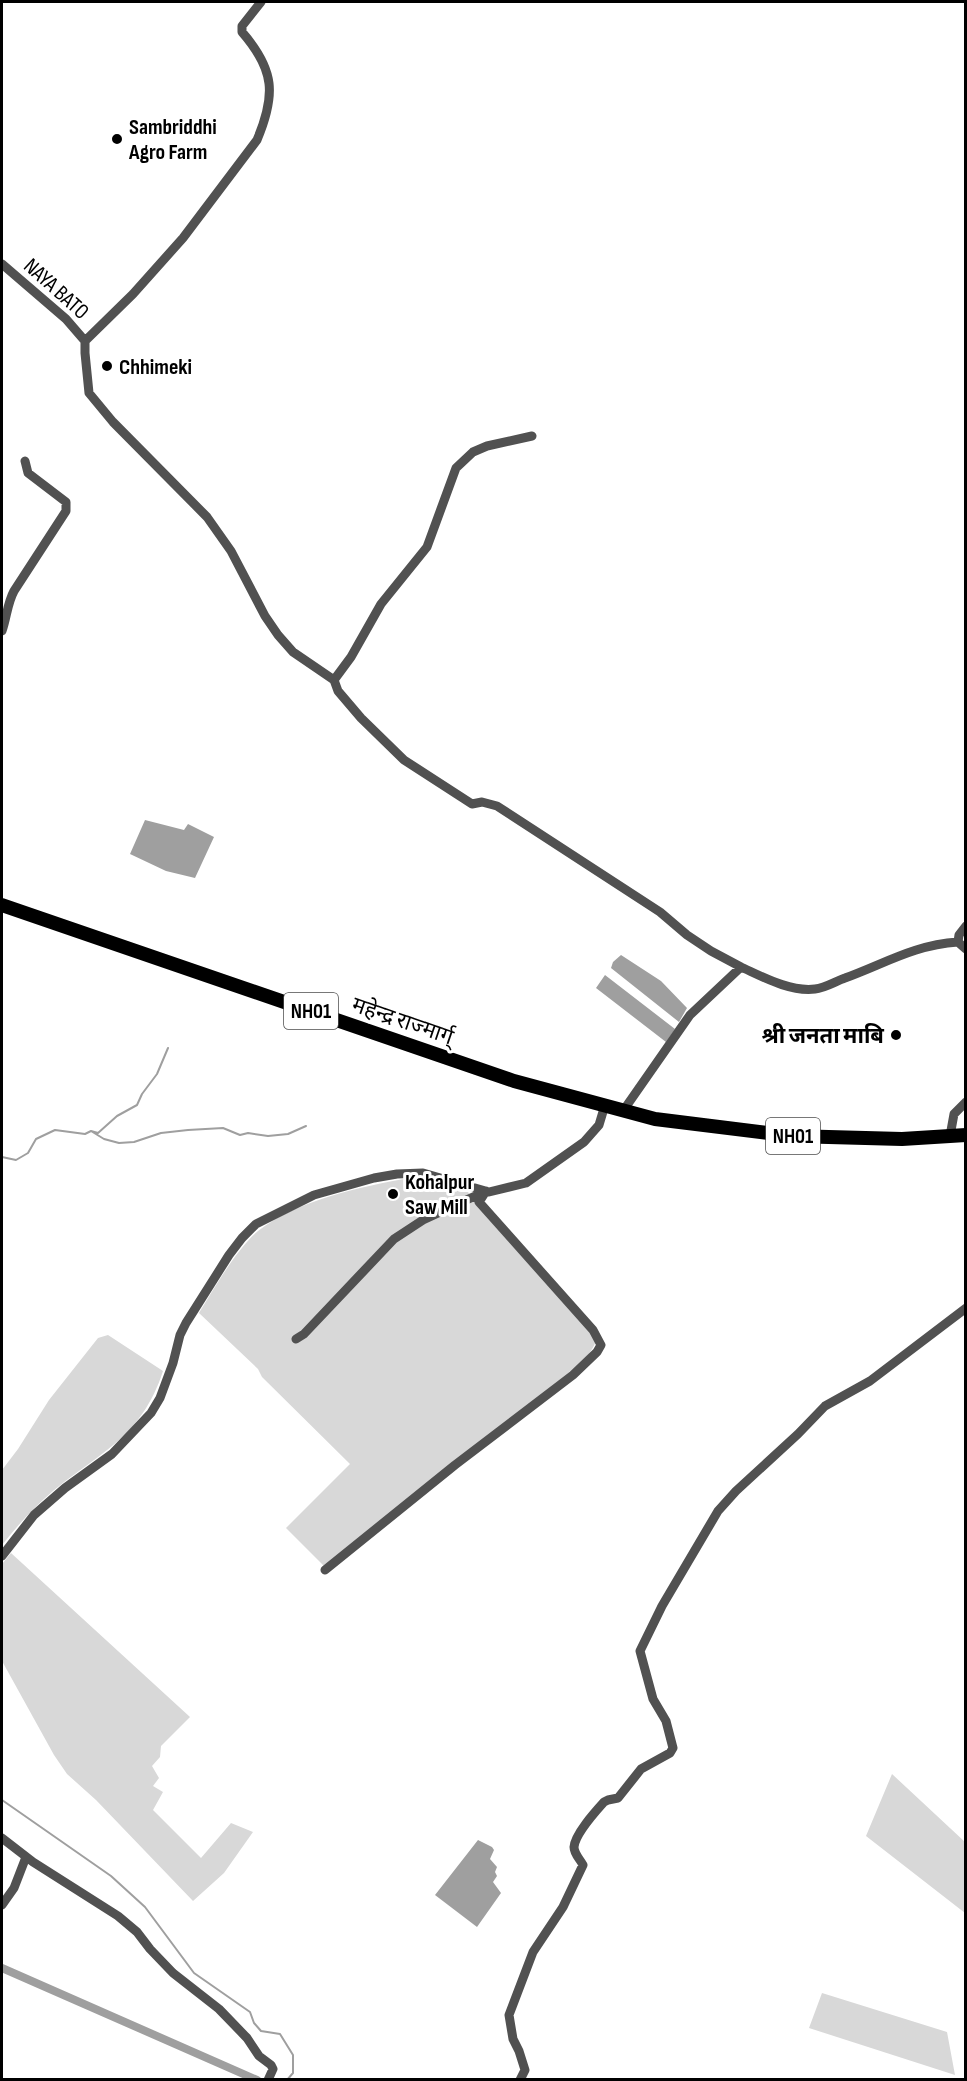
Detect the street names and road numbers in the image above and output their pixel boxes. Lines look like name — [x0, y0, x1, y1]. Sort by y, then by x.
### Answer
street label: NAYA BATO — [18, 253, 94, 325]
street label: महेन्द्र राज्मार्ग् — [348, 991, 460, 1052]
road number: NH01 — [284, 993, 338, 1029]
road number: NH01 — [766, 1118, 820, 1154]

